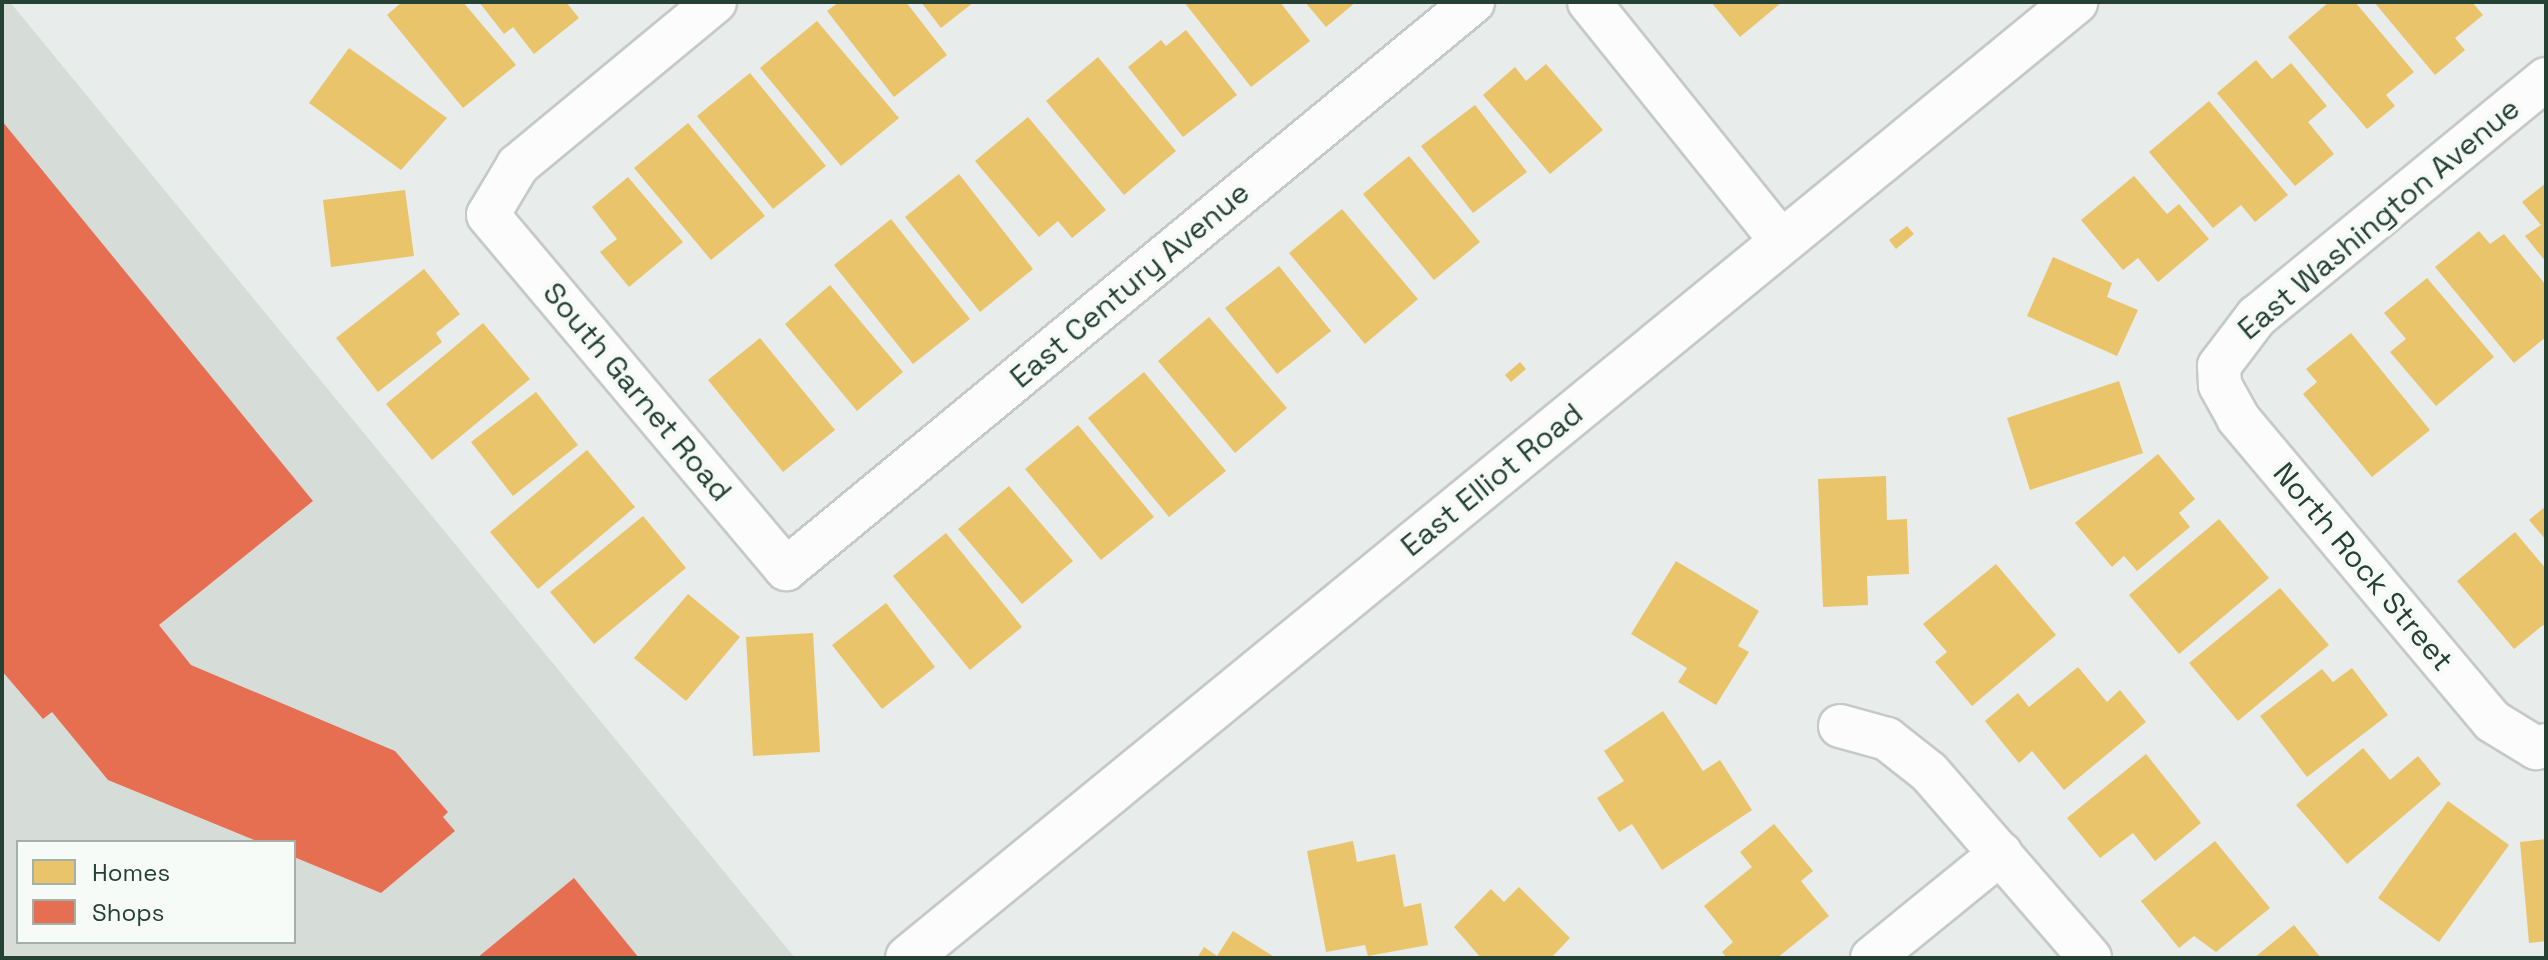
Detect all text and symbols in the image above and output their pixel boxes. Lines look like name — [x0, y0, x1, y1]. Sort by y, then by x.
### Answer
street label: East Washington Avenue — [2231, 90, 2527, 348]
street label: East Century Avenue — [1003, 174, 1257, 396]
street label: South Garnet Road — [535, 275, 739, 509]
street label: East Elliot Road — [1394, 396, 1590, 564]
street label: North Rock Street — [2265, 456, 2461, 678]
legend — [16, 840, 296, 944]
text: Homes — [92, 857, 170, 888]
text: Shops — [92, 897, 164, 928]

